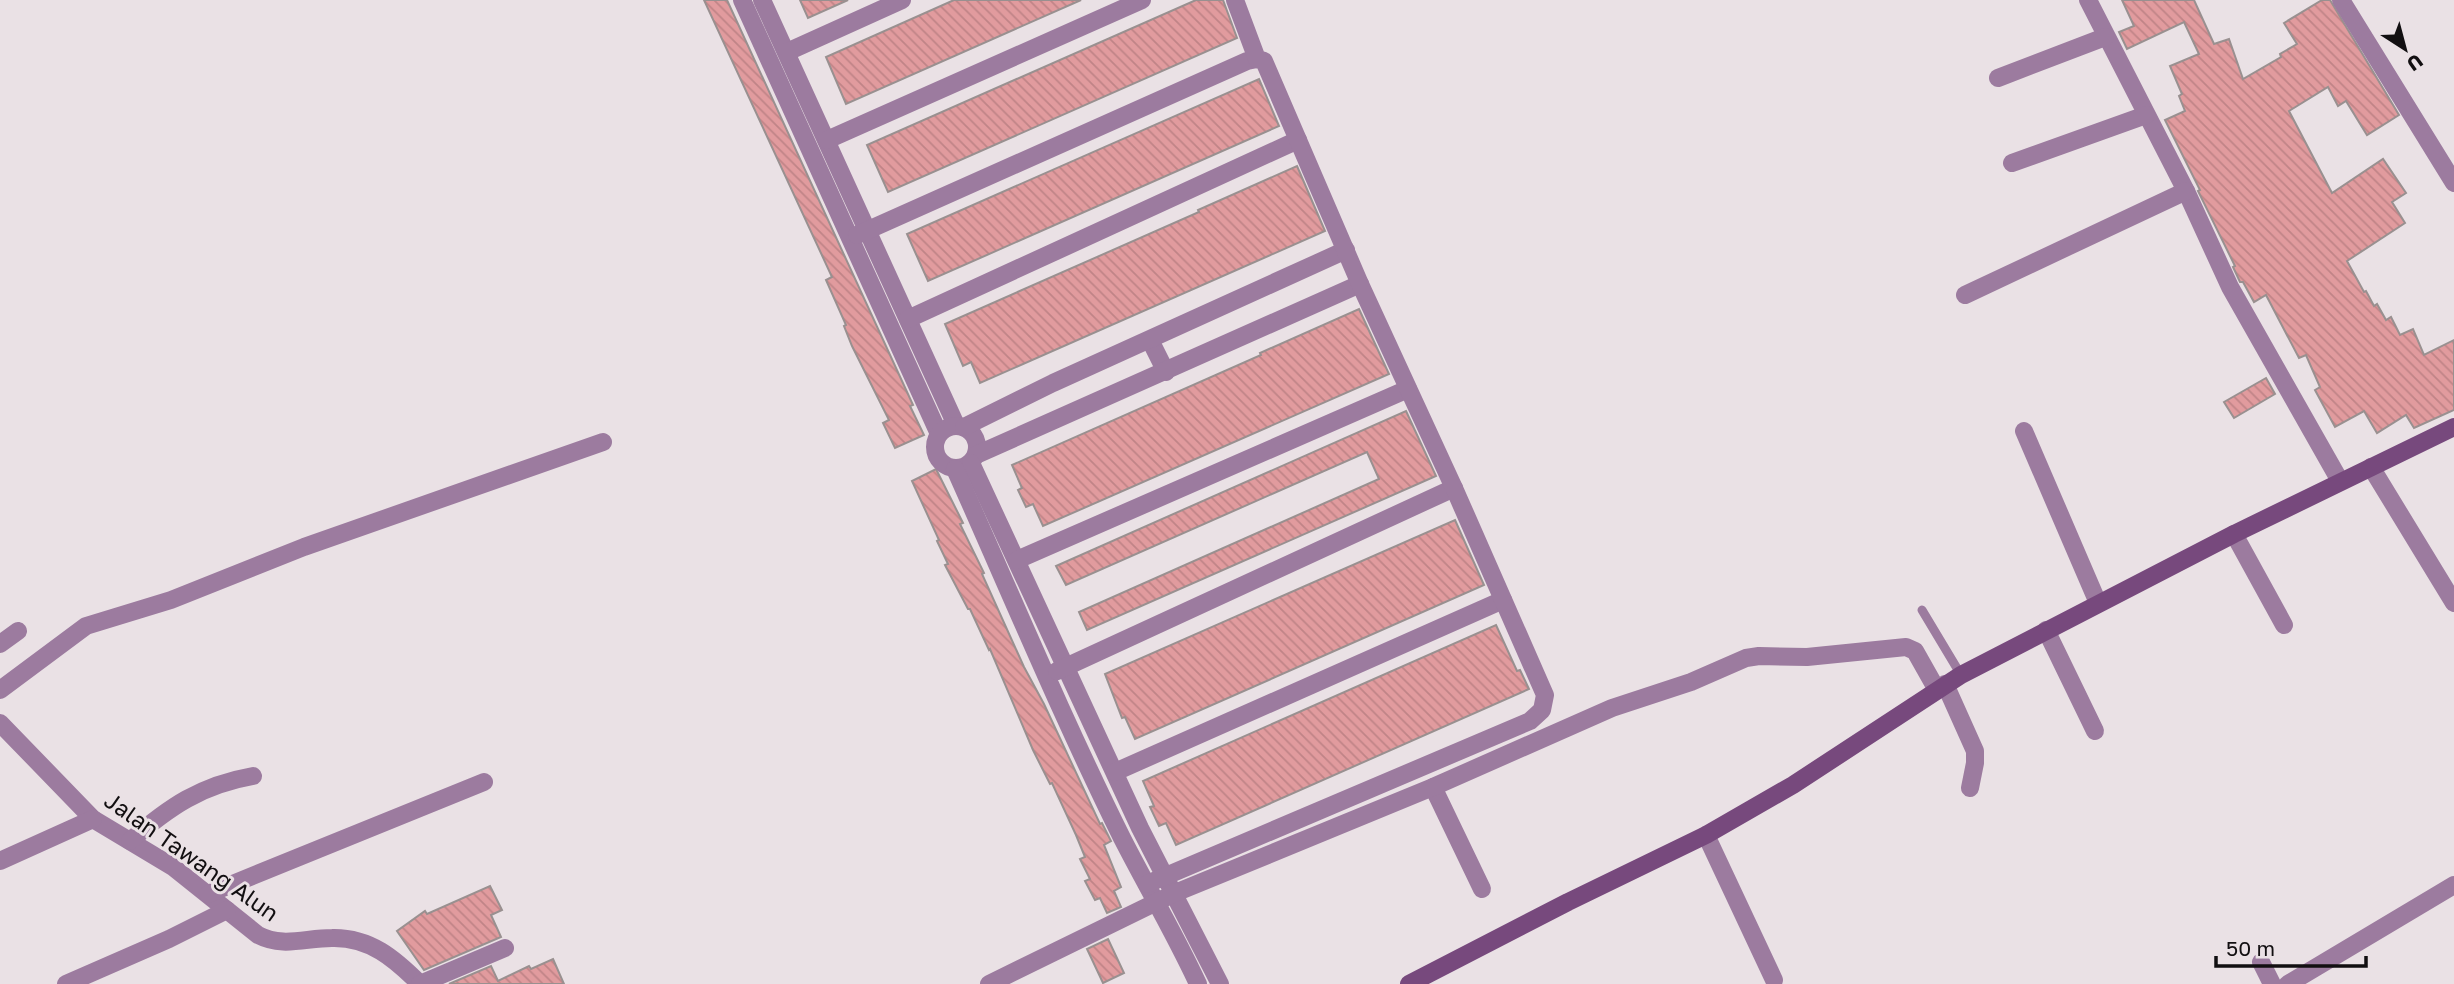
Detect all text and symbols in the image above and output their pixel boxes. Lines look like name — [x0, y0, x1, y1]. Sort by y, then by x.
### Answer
north arrow — [2370, 14, 2440, 84]
text: U — [2403, 50, 2428, 77]
street label: Jalan Tawang Alun — [99, 785, 285, 927]
scale bar — [2216, 925, 2366, 969]
text: 50 m — [2226, 935, 2275, 961]

